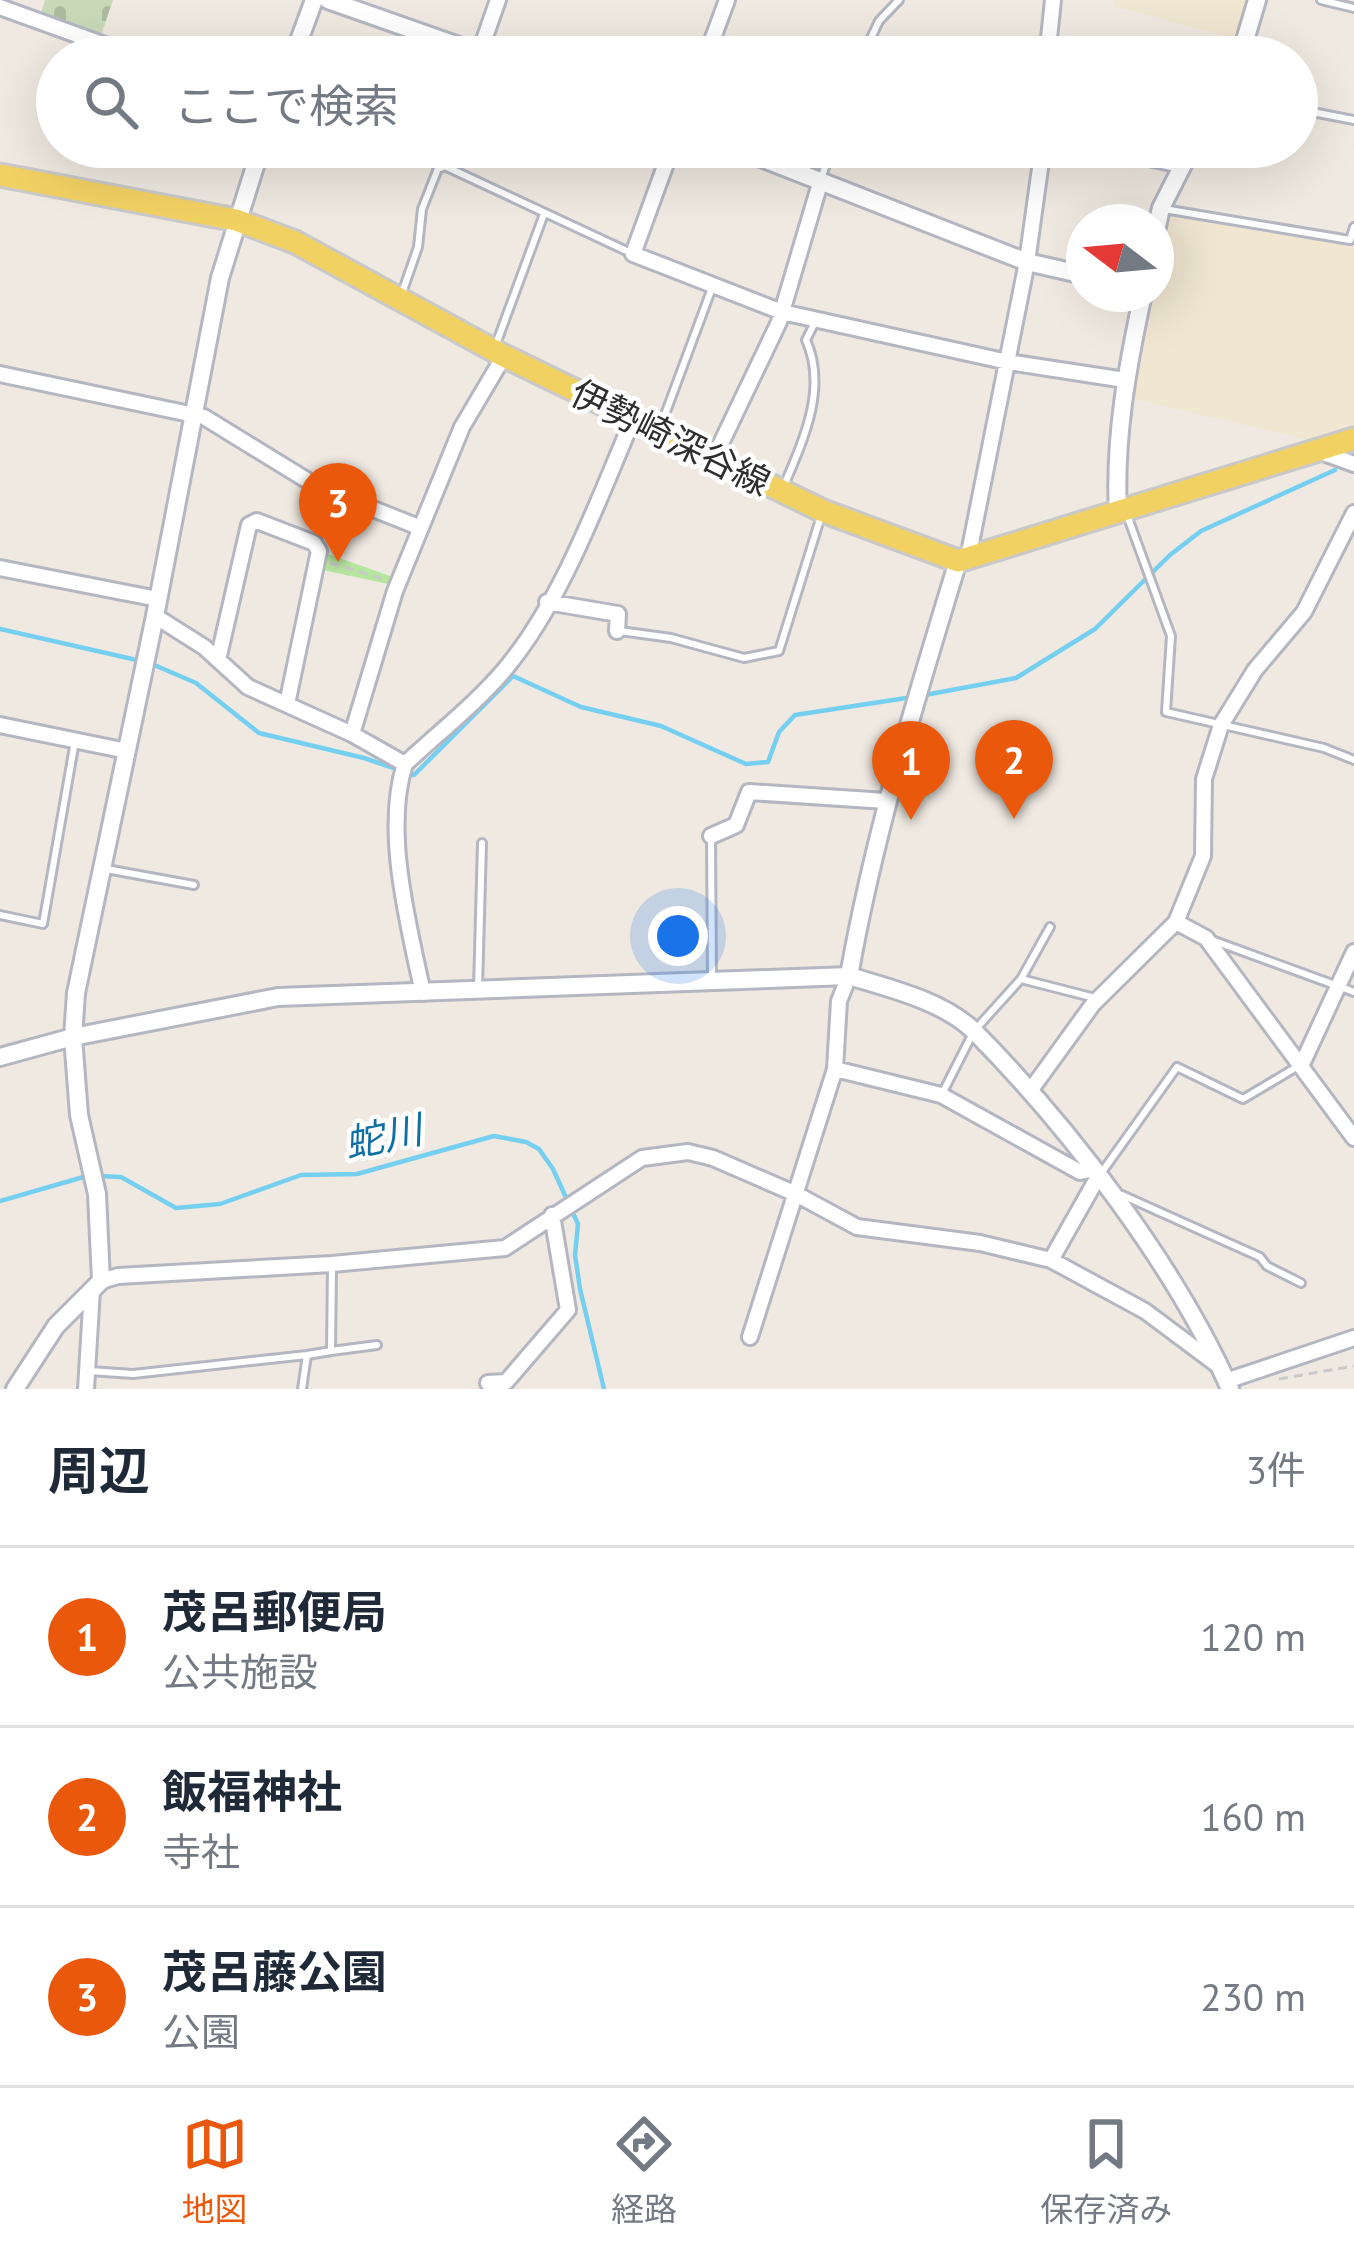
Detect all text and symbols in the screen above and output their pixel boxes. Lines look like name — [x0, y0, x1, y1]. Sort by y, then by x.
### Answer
search box — [36, 36, 1318, 168]
icon: search — [78, 69, 144, 135]
text: ここで検索 — [174, 76, 399, 134]
north arrow — [1066, 204, 1174, 312]
street label: 伊勢崎深谷線 — [564, 369, 778, 505]
pin: 3 — [299, 463, 377, 562]
pin: 2 — [975, 720, 1053, 819]
pin: 1 — [872, 721, 950, 820]
your location — [648, 906, 708, 966]
water label: 蛇川 — [340, 1102, 430, 1169]
text: 周辺 — [48, 1437, 150, 1503]
text: 3件 — [1246, 1444, 1306, 1495]
text: 茂呂郵便局 — [162, 1582, 387, 1640]
text: 1 — [76, 1611, 98, 1662]
text: 120 m — [1200, 1611, 1306, 1662]
text: 公共施設 — [162, 1646, 318, 1697]
text: 飯福神社 — [162, 1762, 342, 1820]
text: 2 — [76, 1791, 98, 1842]
text: 160 m — [1200, 1791, 1306, 1842]
text: 寺社 — [162, 1826, 240, 1877]
text: 茂呂藤公園 — [162, 1942, 387, 2000]
text: 3 — [76, 1971, 98, 2022]
text: 230 m — [1200, 1971, 1306, 2022]
text: 公園 — [162, 2006, 240, 2057]
tab: 地図 — [182, 2111, 248, 2231]
tab: 経路 — [611, 2111, 677, 2231]
tab: 保存済み — [1040, 2111, 1172, 2231]

